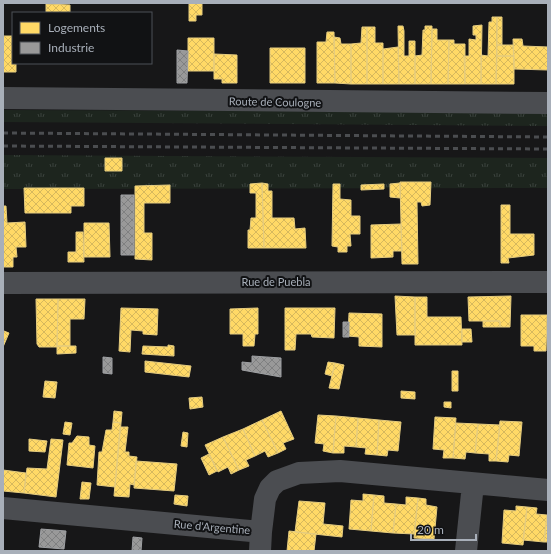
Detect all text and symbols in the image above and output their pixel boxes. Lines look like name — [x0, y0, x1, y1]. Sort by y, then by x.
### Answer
legend — [12, 12, 152, 64]
text: Logements — [48, 20, 105, 35]
text: Industrie — [48, 40, 94, 55]
street label: Route de Coulogne — [229, 94, 321, 109]
street label: Rue de Puebla — [242, 275, 310, 288]
scale bar — [411, 516, 476, 542]
street label: Rue d'Argentine — [173, 517, 251, 536]
text: 20 m — [417, 522, 444, 537]

